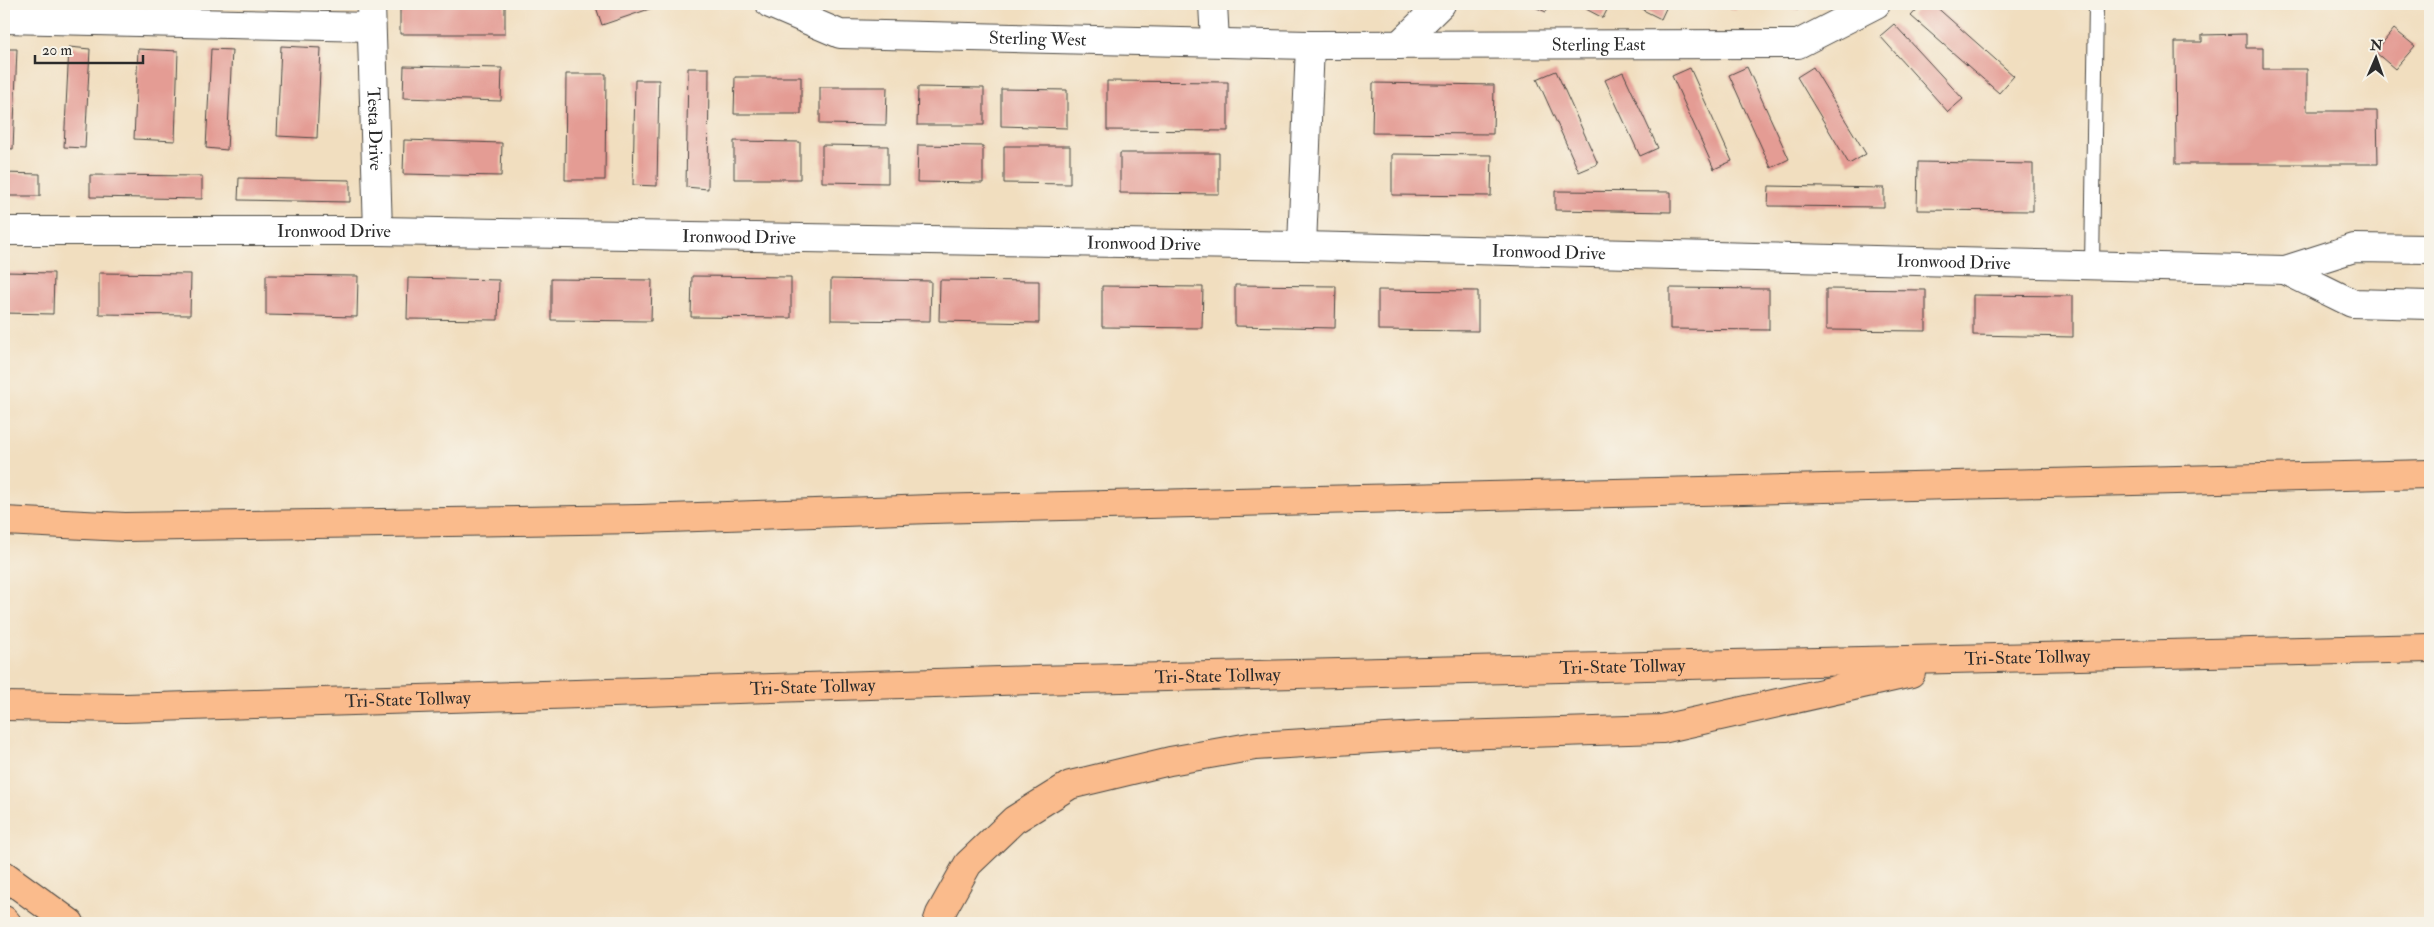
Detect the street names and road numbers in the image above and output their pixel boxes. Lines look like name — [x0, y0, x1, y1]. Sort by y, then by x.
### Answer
street label: Sterling West — [989, 26, 1087, 51]
street label: Sterling East — [1552, 33, 1646, 56]
street label: Testa Drive — [362, 87, 388, 171]
street label: Ironwood Drive — [277, 219, 392, 243]
street label: Ironwood Drive — [682, 224, 797, 249]
street label: Ironwood Drive — [1087, 231, 1202, 256]
street label: Ironwood Drive — [1492, 239, 1607, 265]
street label: Ironwood Drive — [1896, 249, 2011, 275]
street label: Tri-State Tollway — [1964, 644, 2092, 670]
street label: Tri-State Tollway — [1559, 654, 1687, 679]
street label: Tri-State Tollway — [1154, 663, 1282, 689]
street label: Tri-State Tollway — [749, 673, 877, 700]
street label: Tri-State Tollway — [345, 686, 472, 713]

